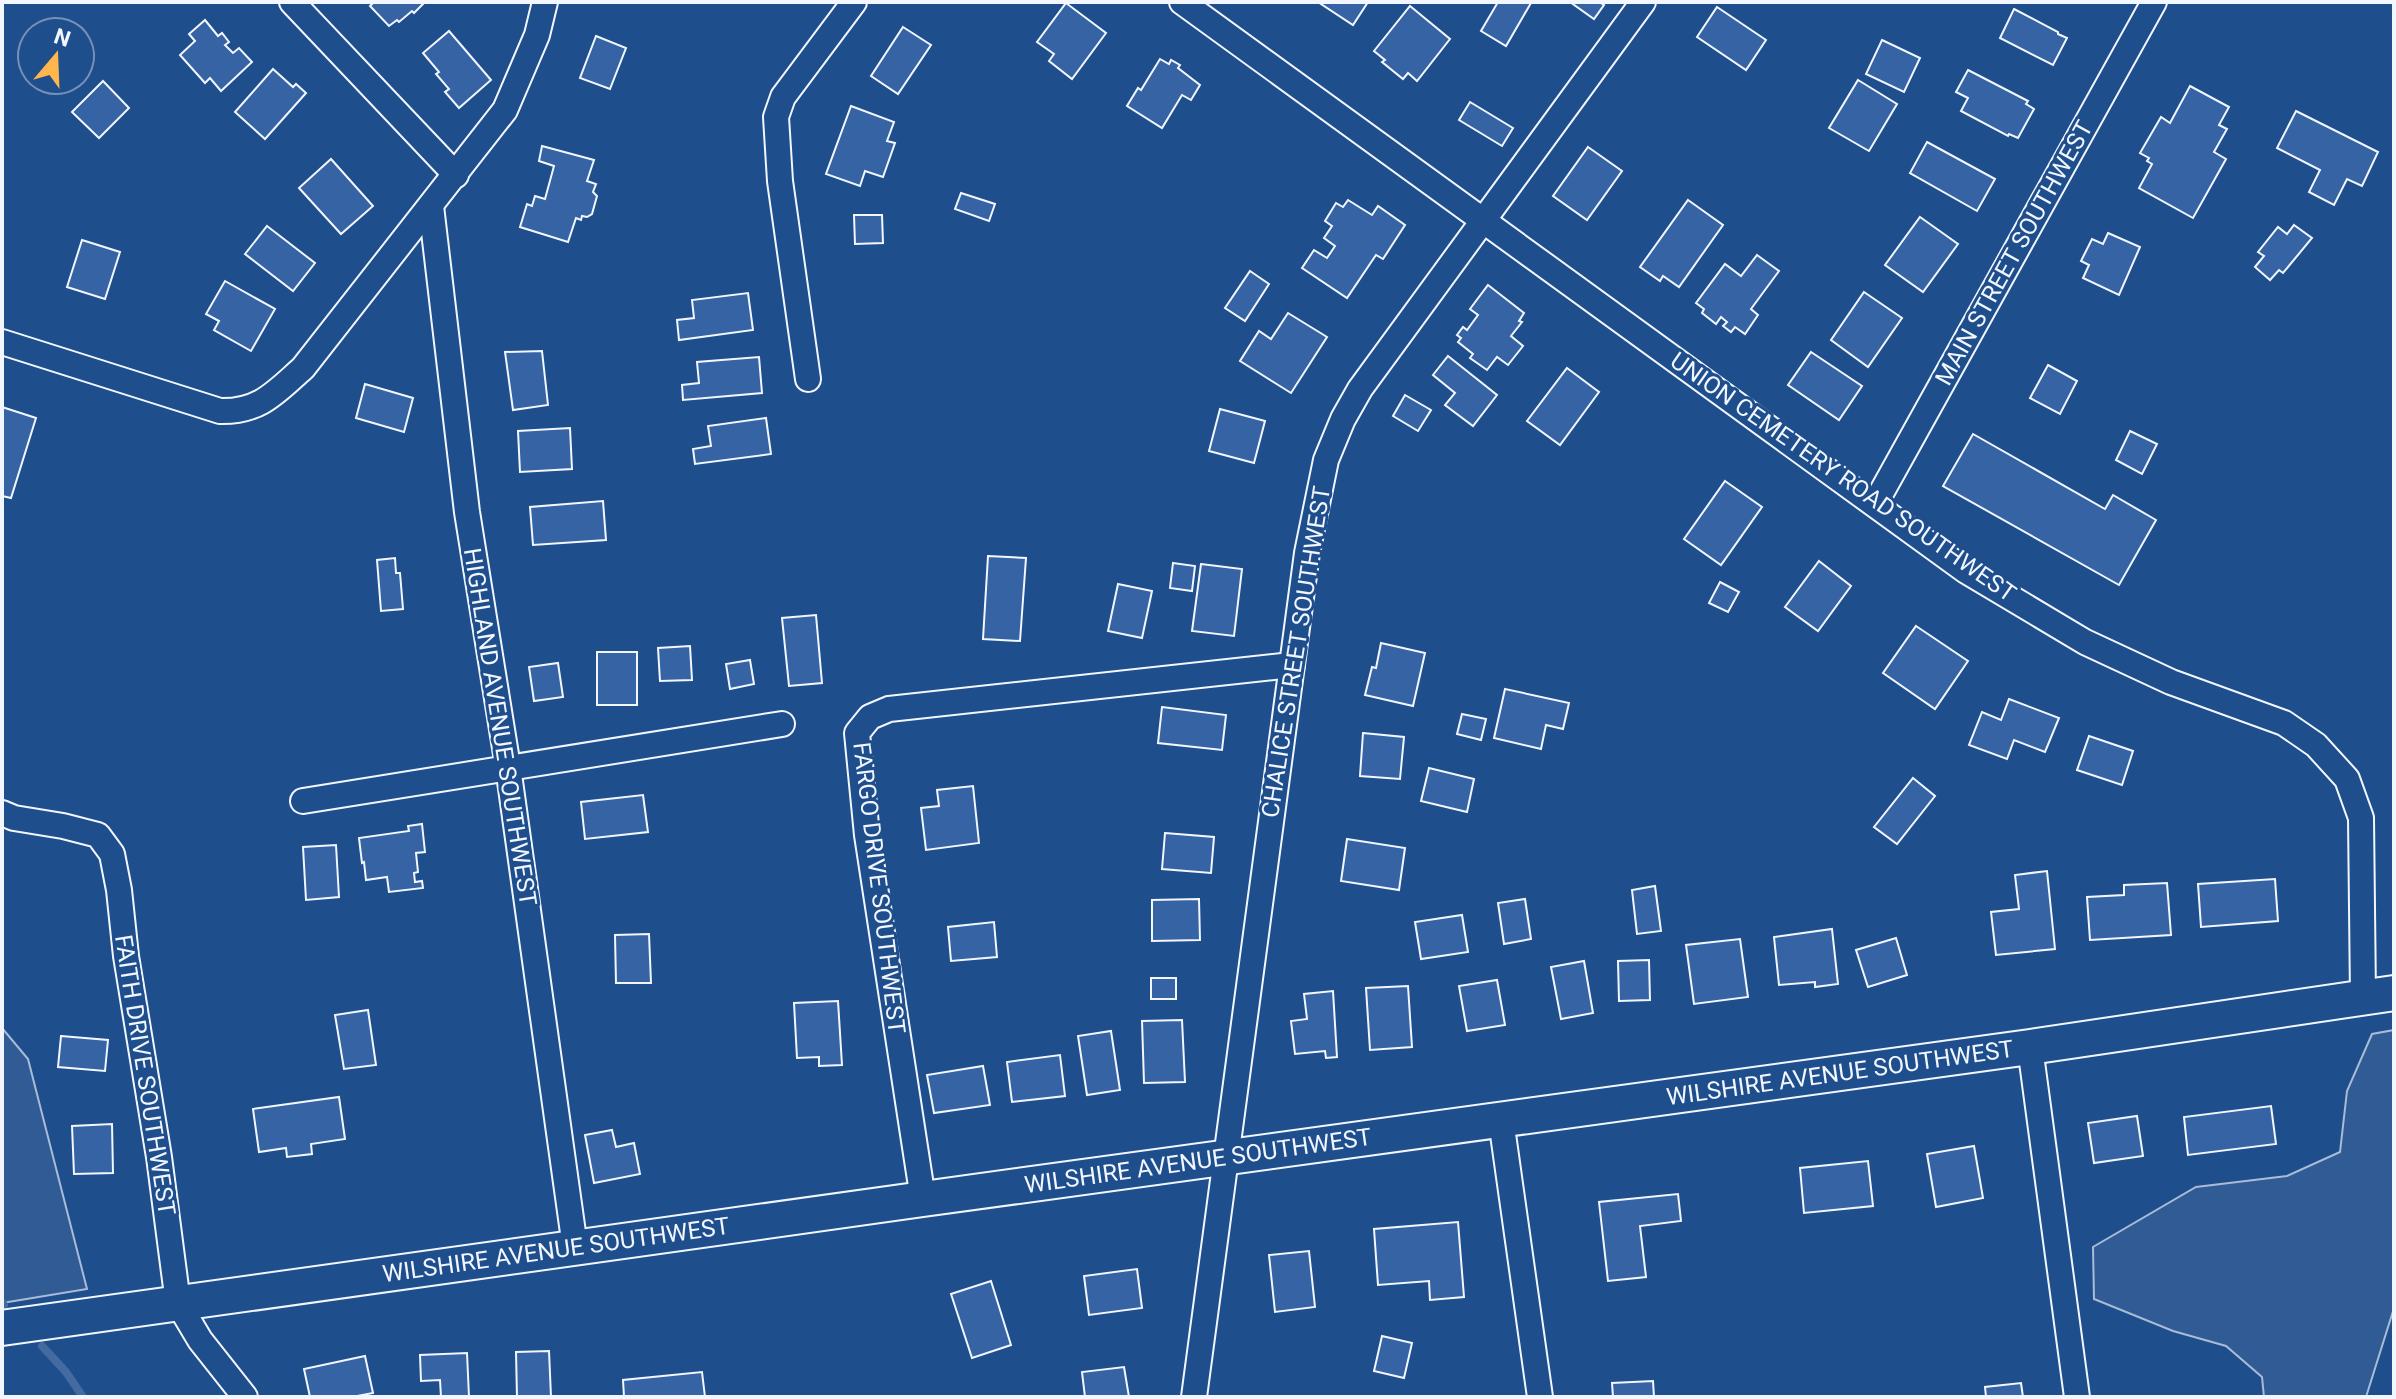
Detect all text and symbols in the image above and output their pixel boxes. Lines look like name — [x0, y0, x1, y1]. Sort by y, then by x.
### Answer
north arrow — [16, 16, 96, 96]
text: N — [51, 23, 74, 52]
street label: MAIN STREET SOUTHWEST — [1929, 116, 2099, 390]
street label: UNION CEMETERY ROAD SOUTHWEST — [1665, 346, 2021, 608]
street label: CHALICE STREET SOUTHWEST — [1256, 484, 1336, 820]
street label: HIGHLAND AVENUE SOUTHWEST — [458, 546, 542, 908]
street label: FARGO DRIVE SOUTHWEST — [847, 741, 911, 1035]
street label: FAITH DRIVE SOUTHWEST — [109, 933, 181, 1217]
street label: WILSHIRE AVENUE SOUTHWEST — [1665, 1035, 2015, 1111]
street label: WILSHIRE AVENUE SOUTHWEST — [1023, 1123, 1373, 1199]
street label: WILSHIRE AVENUE SOUTHWEST — [381, 1212, 731, 1288]

